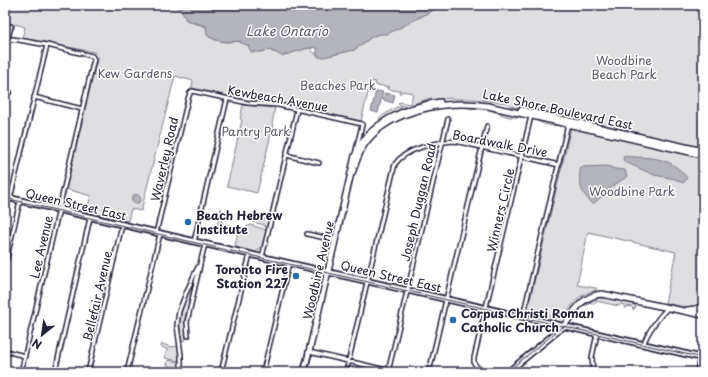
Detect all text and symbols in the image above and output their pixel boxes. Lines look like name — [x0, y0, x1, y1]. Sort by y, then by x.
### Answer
water label: Lake Ontario — [246, 21, 329, 40]
park label: Woodbine Beach Park — [591, 51, 657, 83]
park label: Kew Gardens — [98, 64, 173, 82]
park label: Beaches Park — [300, 76, 376, 94]
street label: Kewbeach Avenue — [226, 80, 330, 116]
street label: Lake Shore Boulevard East — [481, 84, 635, 134]
street label: Waverley Road — [146, 115, 182, 203]
park label: Pantry Park — [221, 122, 291, 140]
street label: Boardwalk Drive — [451, 125, 549, 161]
street label: Joseph Duggan Road — [396, 141, 440, 263]
street label: Winners Circle — [482, 166, 518, 254]
park label: Woodbine Park — [589, 182, 675, 200]
street label: Queen Street East — [24, 184, 129, 224]
place label: Beach Hebrew Institute — [196, 206, 282, 238]
street label: Lee Avenue — [25, 213, 57, 280]
marker: Beach Hebrew Institute — [183, 217, 193, 227]
street label: Woodbine Avenue — [298, 219, 338, 321]
street label: Bellefair Avenue — [78, 249, 116, 343]
street label: Queen Street East — [339, 256, 444, 296]
place label: Toronto Fire Station 227 — [215, 260, 288, 292]
marker: Toronto Fire Station 227 — [291, 271, 301, 281]
place label: Corpus Christi Roman Catholic Church — [461, 304, 594, 336]
north arrow — [22, 315, 62, 355]
marker: Corpus Christi Roman Catholic Church — [448, 315, 458, 325]
text: N — [28, 334, 45, 354]

